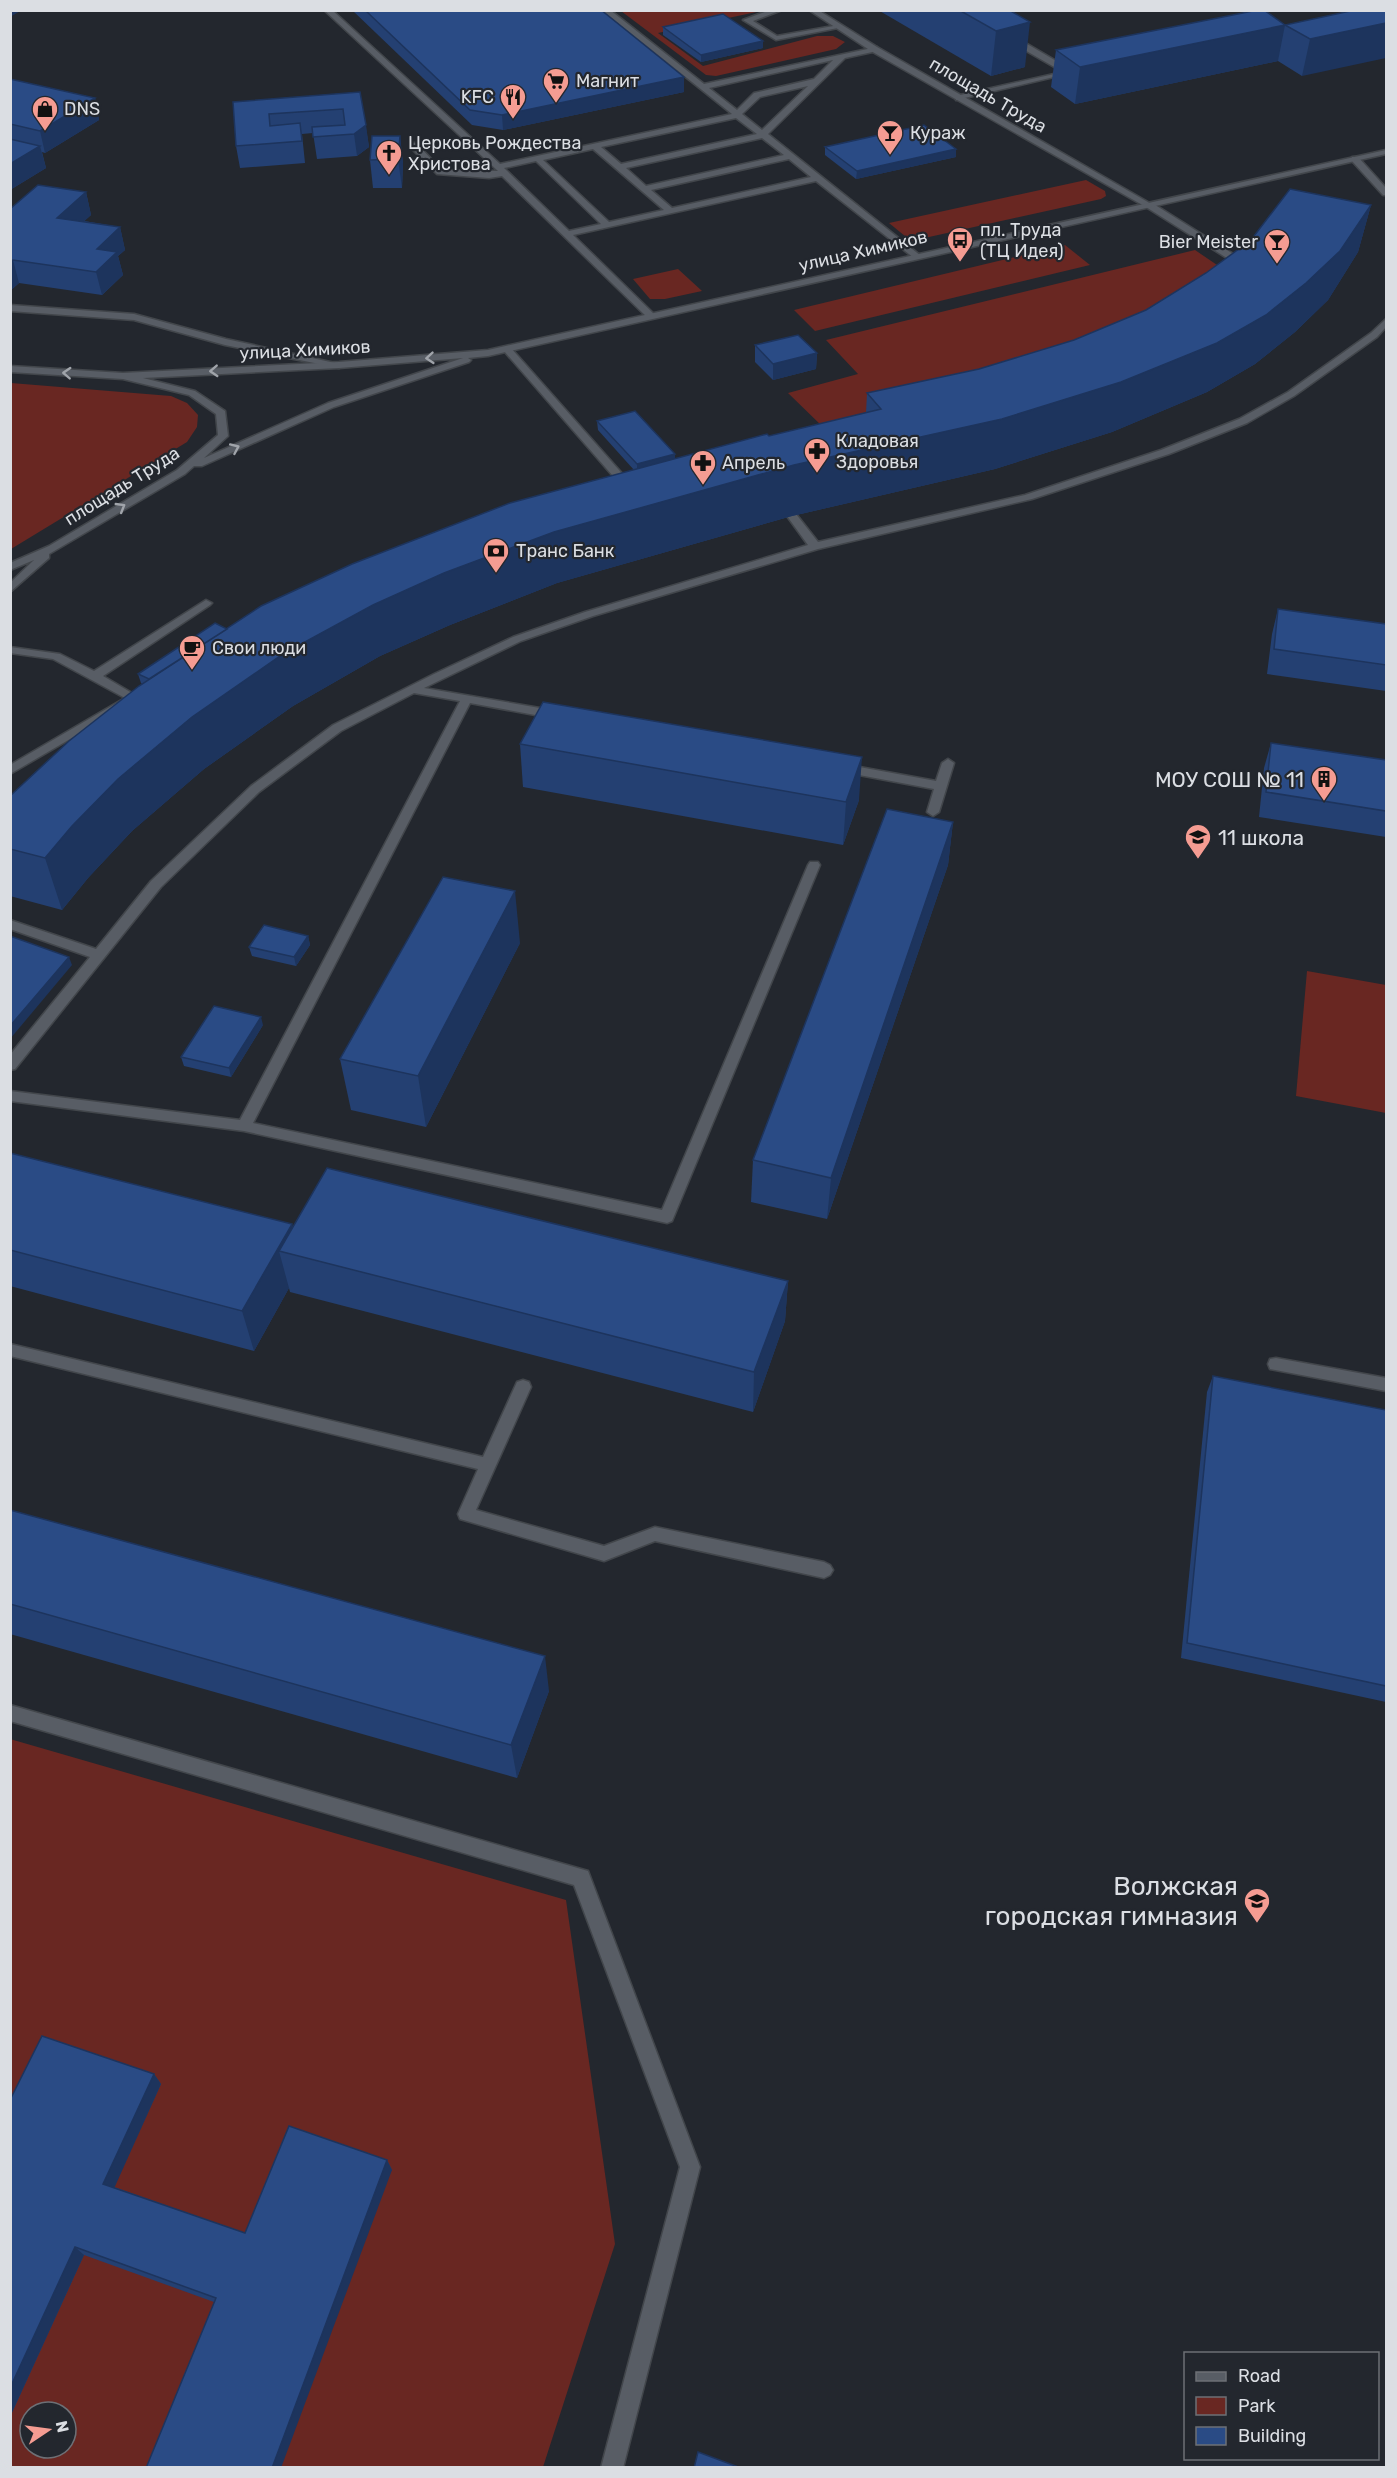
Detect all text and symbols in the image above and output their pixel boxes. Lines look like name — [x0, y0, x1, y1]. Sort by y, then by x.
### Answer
street label: площадь Труда — [926, 53, 1050, 137]
supermarket icon: Магнит — [541, 66, 571, 104]
place label: Магнит — [576, 70, 639, 92]
restaurant icon: KFC — [498, 82, 528, 120]
place label: KFC — [461, 86, 494, 108]
shop icon: DNS — [30, 94, 60, 132]
place label: DNS — [64, 98, 100, 120]
bar icon: Кураж — [875, 118, 905, 156]
place label: Кураж — [910, 122, 966, 144]
place label: Церковь Рождества Христова — [408, 132, 581, 175]
church icon: Церковь Рождества Христова — [374, 138, 404, 176]
place label: пл. Труда (ТЦ Идея) — [980, 219, 1064, 262]
bus stop icon: пл. Труда (ТЦ Идея) — [945, 225, 975, 263]
street label: улица Химиков — [796, 226, 930, 276]
bar icon: Bier Meister — [1262, 227, 1292, 265]
place label: Bier Meister — [1159, 231, 1258, 253]
street label: улица Химиков — [239, 336, 371, 364]
one-way arrow — [425, 351, 434, 364]
one-way arrow — [210, 365, 219, 378]
one-way arrow — [62, 366, 71, 379]
place label: Кладовая Здоровья — [836, 430, 919, 473]
pharmacy icon: Кладовая Здоровья — [802, 436, 832, 474]
street label: площадь Труда — [60, 442, 184, 530]
one-way arrow — [228, 443, 239, 455]
pharmacy icon: Апрель — [688, 448, 718, 486]
place label: Апрель — [722, 452, 785, 474]
one-way arrow — [115, 503, 125, 515]
bank icon: Транс Банк — [481, 536, 511, 574]
place label: Транс Банк — [516, 540, 615, 562]
cafe icon: Свои люди — [177, 633, 207, 671]
place label: Свои люди — [212, 637, 306, 659]
building icon: МОУ СОШ № 11 — [1309, 764, 1339, 802]
place label: МОУ СОШ № 11 — [1155, 767, 1304, 792]
school or university icon: 11 школа — [1183, 822, 1213, 860]
place label: 11 школа — [1218, 825, 1304, 850]
place label: Волжская городская гимназия — [985, 1871, 1238, 1932]
school or university icon: Волжская городская гимназия — [1242, 1886, 1272, 1924]
legend — [1184, 2352, 1379, 2460]
text: Road — [1238, 2365, 1281, 2387]
text: Park — [1238, 2395, 1276, 2417]
north arrow — [18, 2400, 78, 2460]
text: N — [52, 2419, 73, 2434]
text: Building — [1238, 2425, 1306, 2447]

